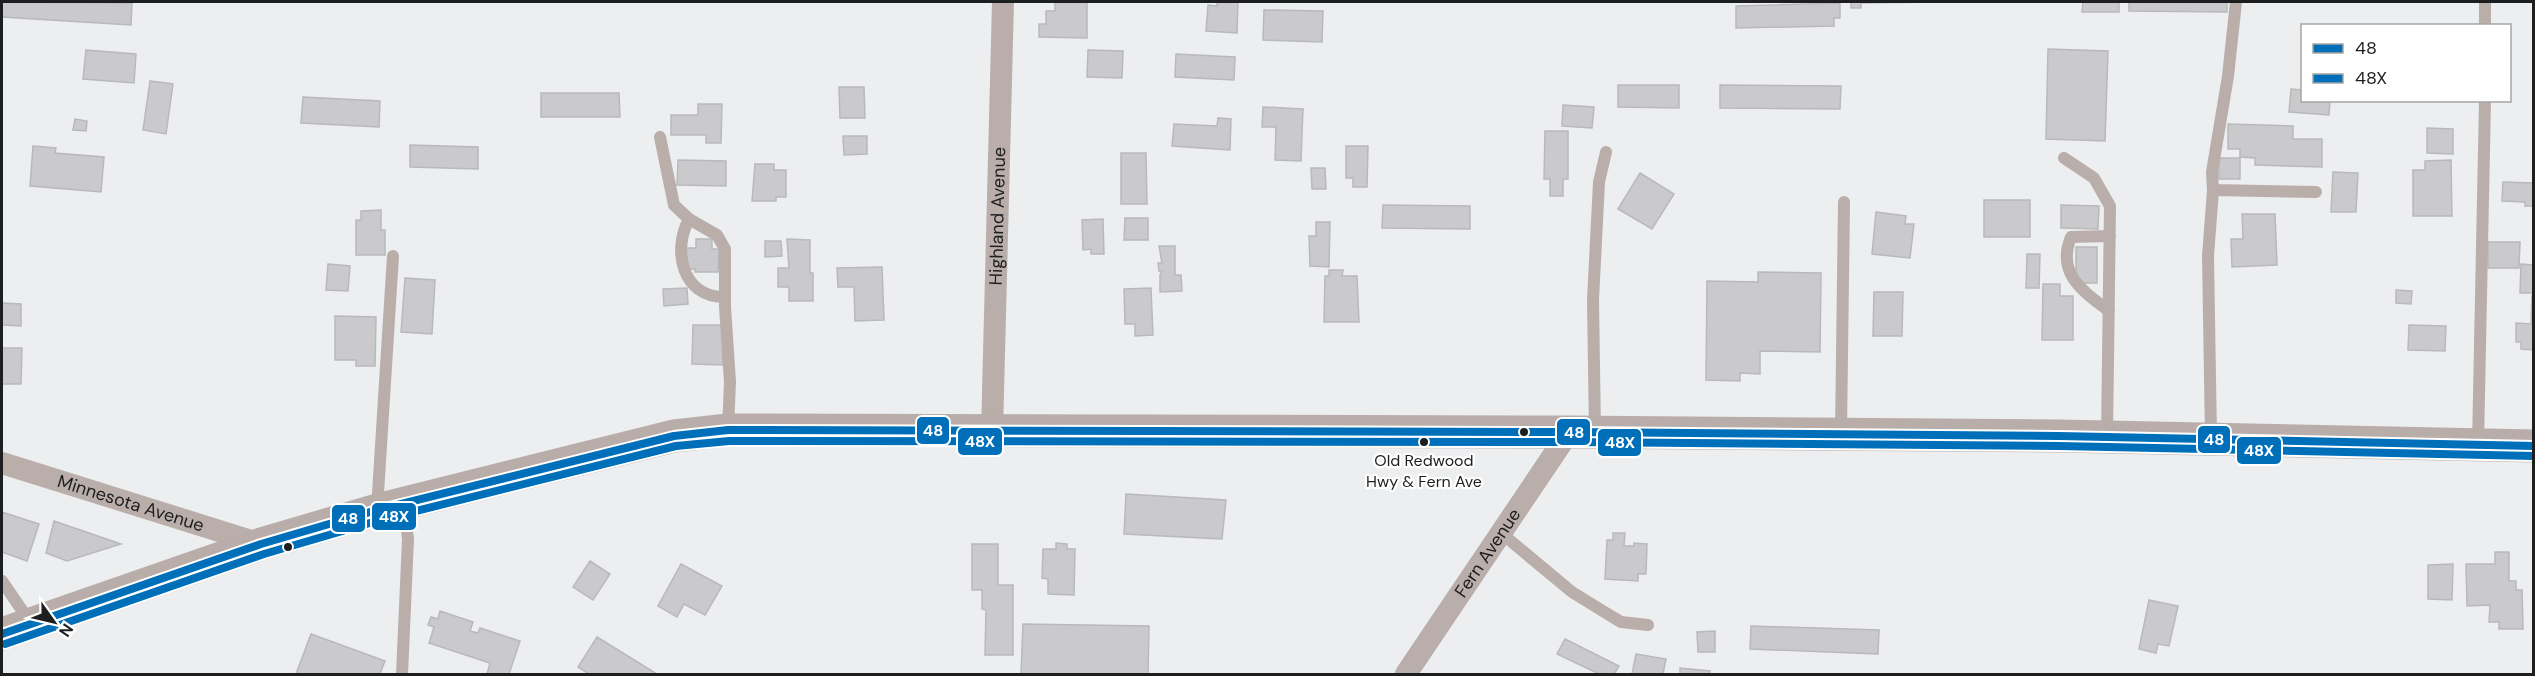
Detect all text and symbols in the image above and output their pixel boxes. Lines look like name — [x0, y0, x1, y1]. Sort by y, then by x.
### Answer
legend — [2301, 24, 2511, 102]
text: 48 — [2355, 36, 2377, 60]
text: 48X — [2355, 66, 2387, 90]
street label: Highland Avenue — [984, 147, 1011, 286]
line badge: 48 — [916, 416, 950, 445]
line badge: 48 — [1556, 418, 1591, 446]
text: 48 — [923, 420, 943, 441]
text: 48 — [1564, 422, 1584, 443]
line badge: 48 — [2197, 425, 2231, 454]
unlabelled marker — [1518, 426, 1530, 438]
line badge: 48X — [957, 427, 1003, 456]
line badge: 48X — [1597, 428, 1642, 457]
text: 48 — [2204, 429, 2224, 450]
text: 48X — [965, 431, 996, 452]
text: 48X — [1605, 432, 1636, 453]
marker: Old Redwood Hwy & Fern Ave — [1418, 436, 1430, 448]
line badge: 48X — [2236, 436, 2282, 465]
text: 48X — [2244, 440, 2275, 461]
place label: Old Redwood Hwy & Fern Ave — [1366, 450, 1482, 492]
street label: Minnesota Avenue — [54, 469, 207, 538]
line badge: 48X — [371, 502, 417, 531]
line badge: 48 — [331, 504, 366, 533]
street label: Fern Avenue — [1449, 504, 1526, 602]
text: 48X — [379, 506, 410, 527]
text: 48 — [338, 508, 358, 529]
unlabelled marker — [282, 541, 294, 553]
north arrow — [24, 592, 84, 652]
text: N — [54, 619, 78, 641]

